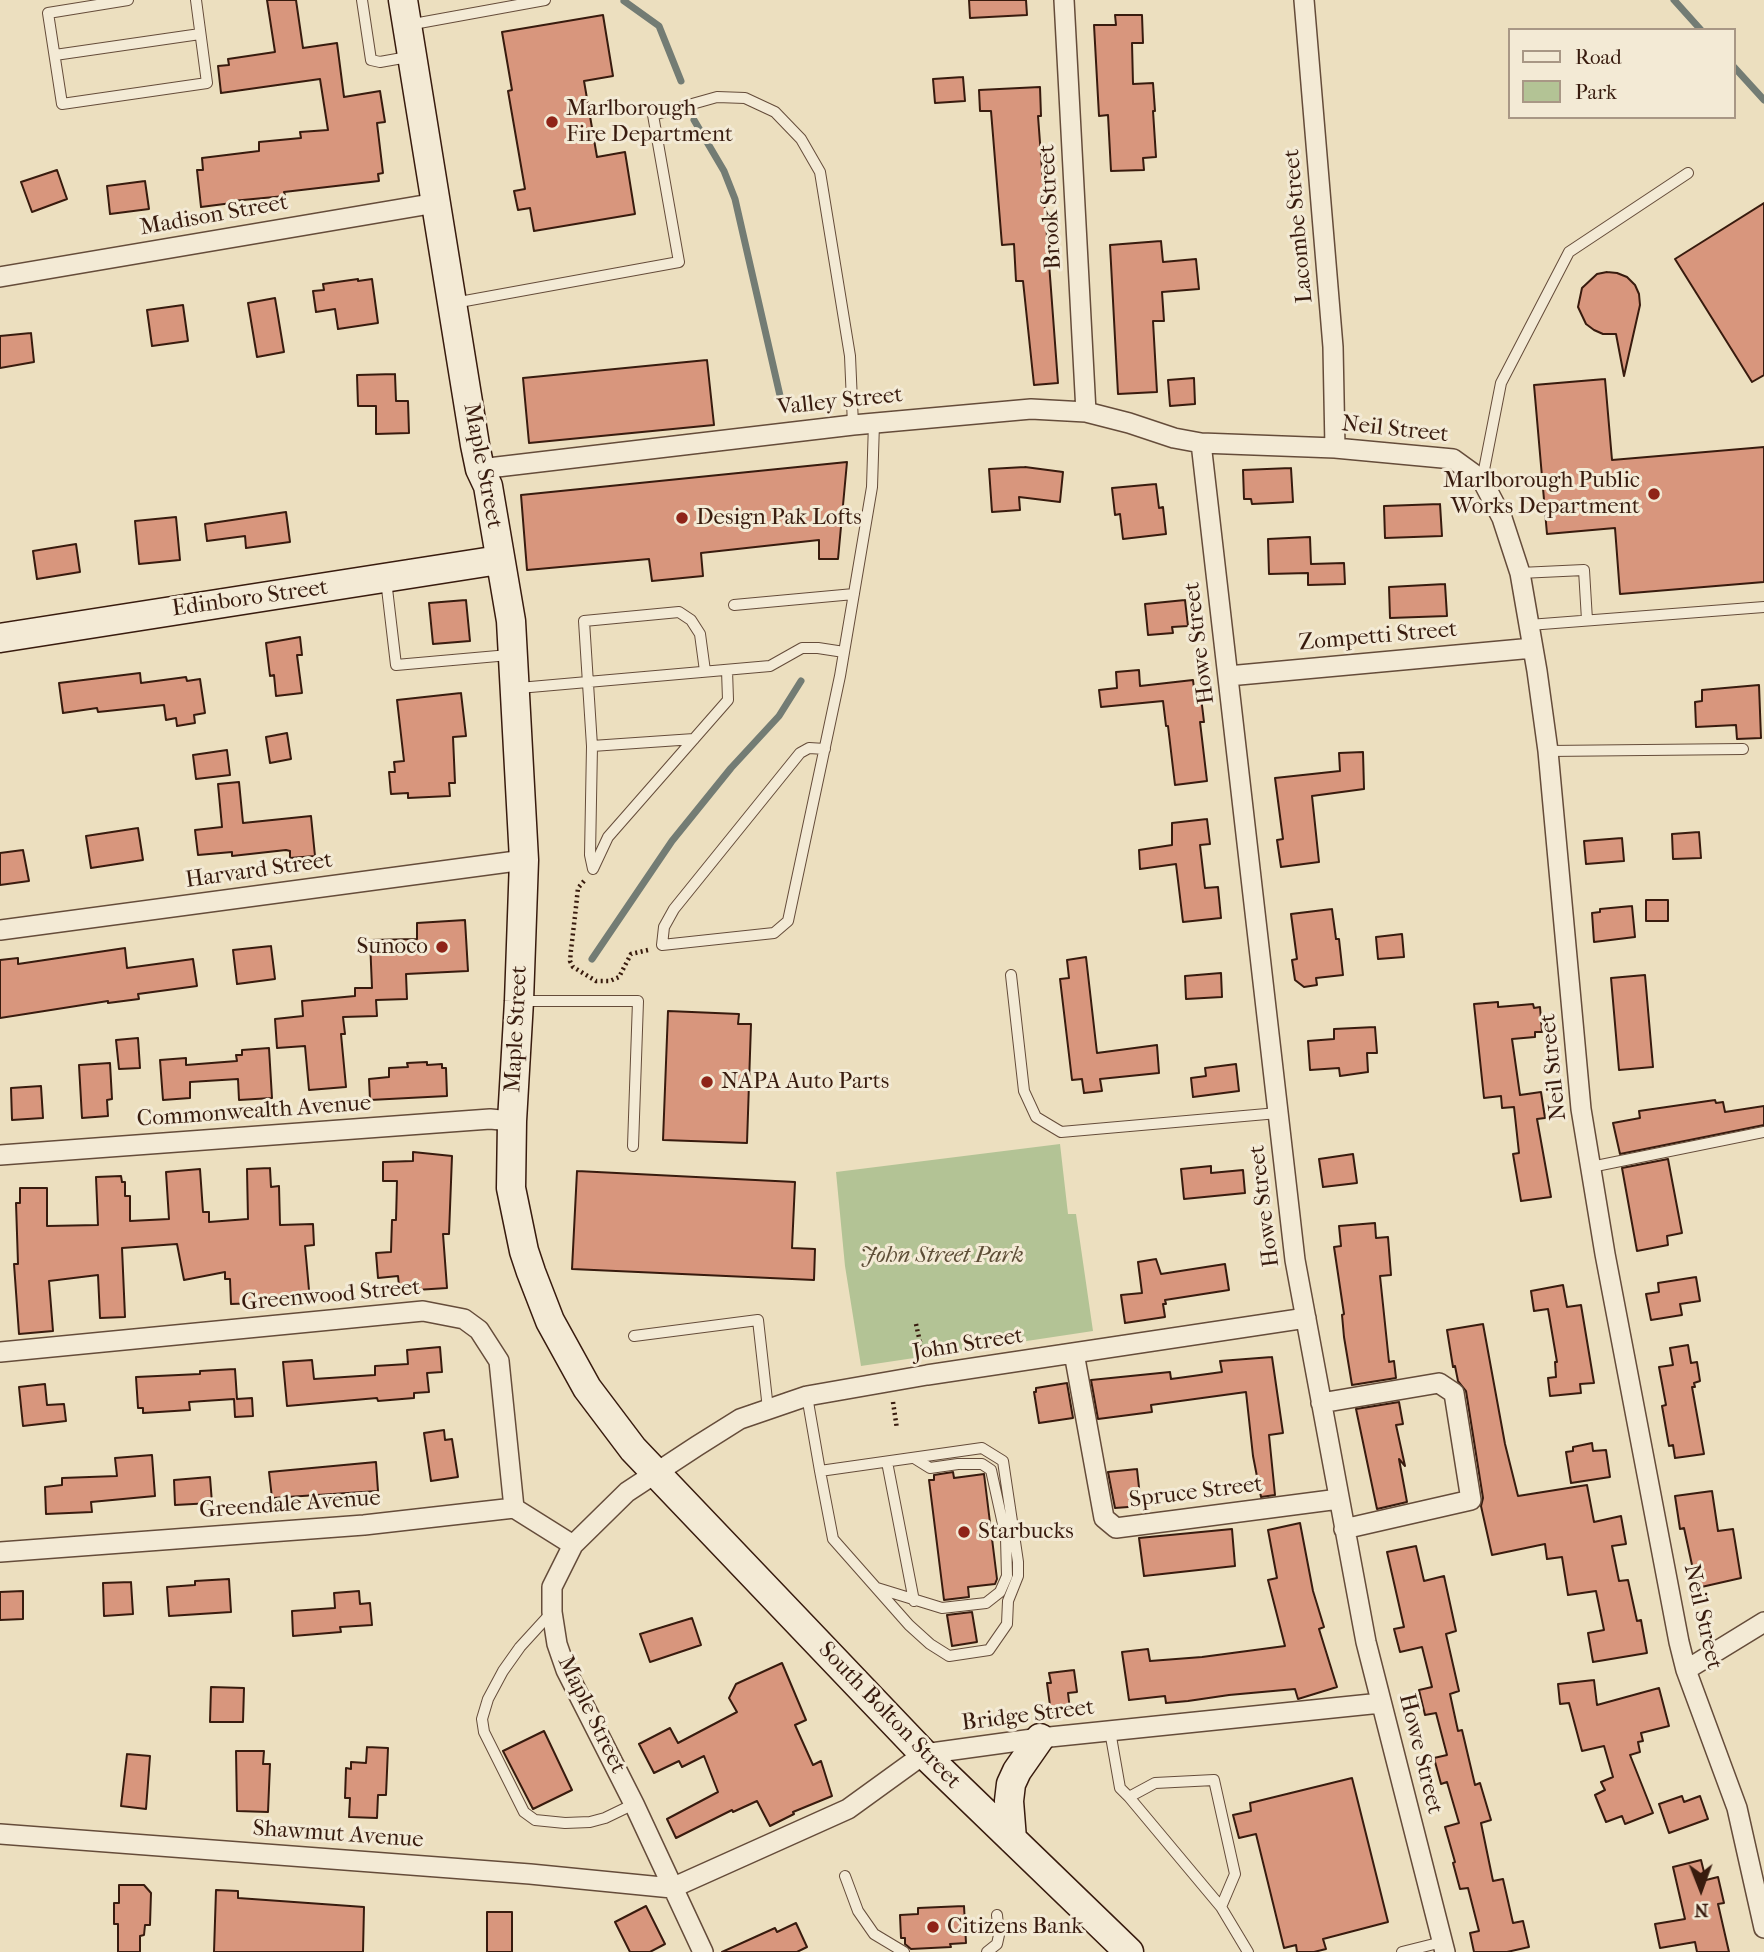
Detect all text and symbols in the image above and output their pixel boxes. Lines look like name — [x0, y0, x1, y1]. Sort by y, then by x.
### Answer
legend — [1508, 28, 1736, 119]
text: Road — [1575, 45, 1622, 69]
text: Park — [1575, 80, 1617, 104]
place label: Marlborough Fire Department — [566, 95, 733, 149]
marker: Marlborough Fire Department — [544, 114, 560, 130]
street label: Brook Street — [1034, 144, 1068, 270]
street label: Lacombe Street — [1279, 148, 1319, 304]
street label: Madison Street — [138, 189, 290, 243]
street label: Valley Street — [776, 382, 904, 422]
street label: Maple Street — [456, 401, 508, 531]
street label: Neil Street — [1340, 411, 1450, 449]
place label: Marlborough Public Works Department — [1443, 467, 1640, 521]
marker: Marlborough Public Works Department — [1646, 486, 1662, 502]
place label: Design Pak Lofts — [696, 504, 862, 532]
marker: Design Pak Lofts — [674, 510, 690, 526]
street label: Edinboro Street — [170, 574, 330, 624]
street label: Howe Street — [1179, 580, 1221, 706]
street label: Zompetti Street — [1298, 616, 1458, 658]
street label: Harvard Street — [184, 847, 334, 895]
place label: Sunoco — [356, 933, 428, 961]
marker: Sunoco — [434, 939, 450, 955]
street label: Maple Street — [500, 965, 534, 1093]
street label: Neil Street — [1535, 1012, 1573, 1122]
place label: NAPA Auto Parts — [721, 1068, 889, 1096]
marker: NAPA Auto Parts — [699, 1074, 715, 1090]
street label: Commonwealth Avenue — [136, 1090, 372, 1134]
street label: Howe Street — [1244, 1143, 1286, 1269]
park label: John Street Park — [860, 1242, 1024, 1270]
street label: Greenwood Street — [240, 1274, 422, 1318]
street label: John Street — [911, 1323, 1025, 1367]
street label: Spruce Street — [1128, 1471, 1264, 1515]
street label: Greendale Avenue — [198, 1485, 382, 1525]
place label: Starbucks — [978, 1518, 1074, 1546]
marker: Starbucks — [956, 1524, 972, 1540]
street label: Neil Street — [1676, 1562, 1728, 1672]
street label: South Bolton Street — [812, 1637, 966, 1795]
street label: Maple Street — [551, 1652, 631, 1778]
street label: Howe Street — [1392, 1691, 1448, 1817]
street label: Bridge Street — [960, 1694, 1096, 1738]
street label: Shawmut Avenue — [252, 1815, 424, 1855]
north arrow — [1666, 1854, 1736, 1924]
text: N — [1694, 1899, 1709, 1921]
place label: Citizens Bank — [947, 1913, 1083, 1941]
marker: Citizens Bank — [925, 1919, 941, 1935]

